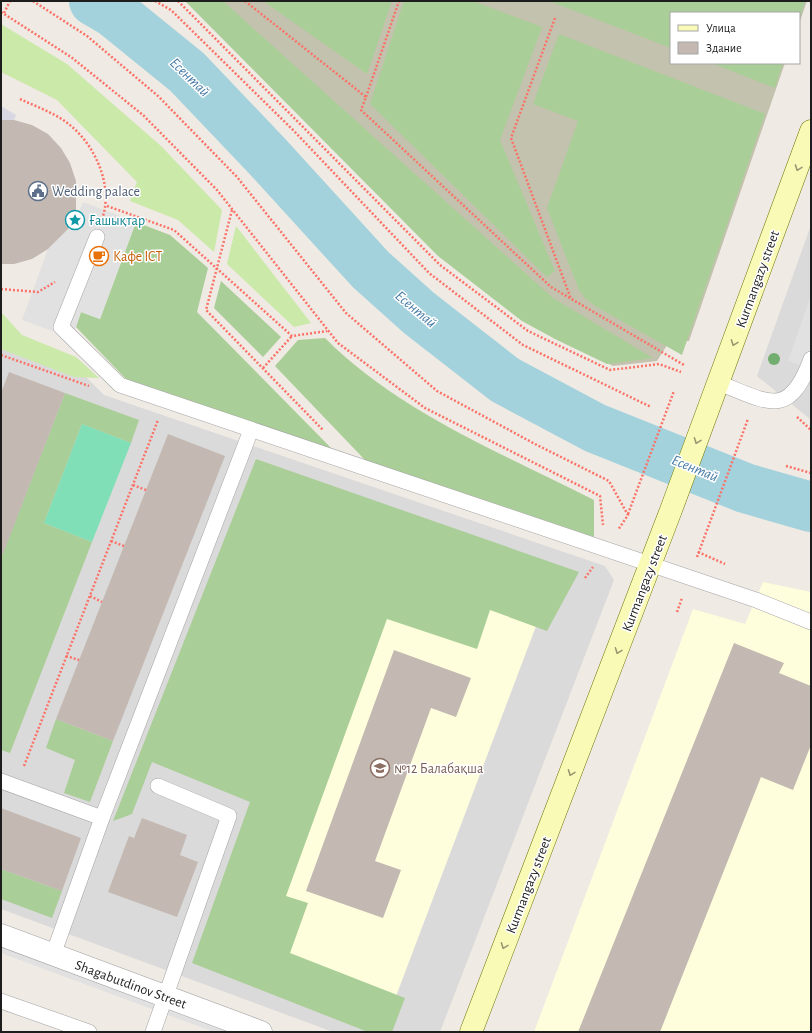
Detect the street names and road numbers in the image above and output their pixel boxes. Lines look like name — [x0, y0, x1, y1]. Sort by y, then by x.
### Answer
street label: Kurmangazy street — [734, 228, 782, 330]
street label: Kurmangazy street — [620, 533, 670, 634]
street label: Kurmangazy street — [504, 835, 554, 936]
street label: Shagabutdinov Street — [73, 958, 189, 1012]

